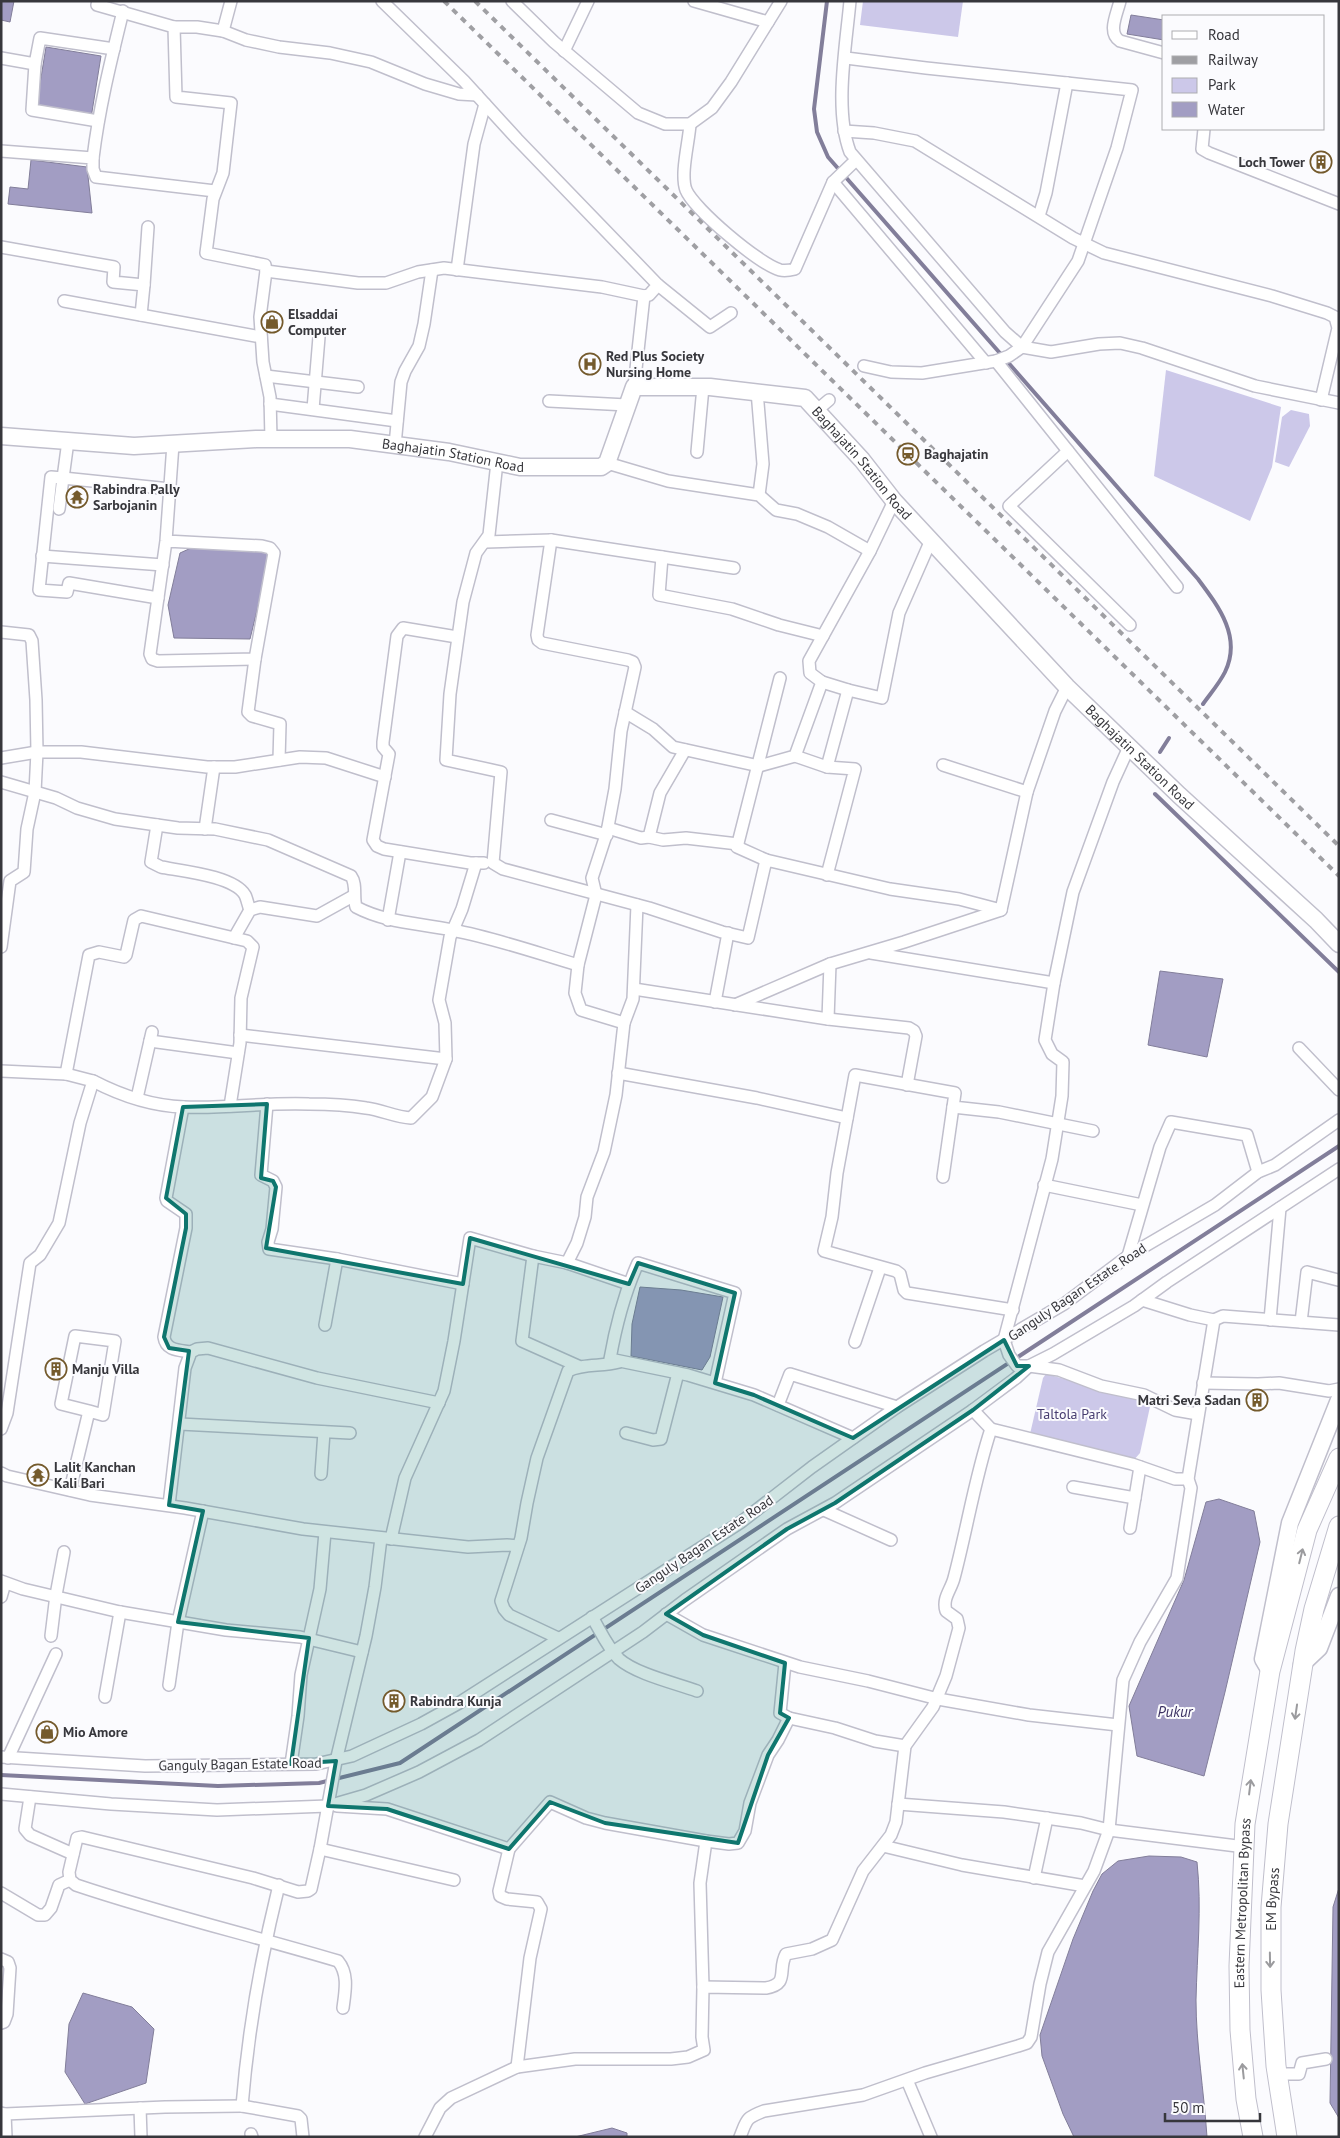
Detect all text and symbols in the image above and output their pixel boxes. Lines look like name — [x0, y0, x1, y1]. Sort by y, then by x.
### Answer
legend — [1162, 15, 1325, 130]
text: Road — [1208, 25, 1240, 44]
text: Railway — [1208, 50, 1258, 69]
text: Park — [1208, 75, 1236, 94]
text: Water — [1208, 100, 1245, 119]
building icon: Loch Tower — [1309, 150, 1333, 174]
place label: Loch Tower — [1239, 153, 1305, 171]
place label: Elsaddai Computer — [288, 305, 346, 339]
shop icon: Elsaddai Computer — [260, 310, 284, 334]
place label: Red Plus Society Nursing Home — [606, 347, 705, 381]
hospital icon: Red Plus Society Nursing Home — [578, 352, 602, 376]
street label: Baghajatin Station Road — [808, 403, 916, 524]
street label: Baghajatin Station Road — [381, 434, 524, 476]
station icon: Baghajatin — [896, 442, 920, 466]
place label: Baghajatin — [924, 445, 988, 463]
place label: Rabindra Pally Sarbojanin — [93, 480, 180, 514]
temple icon: Rabindra Pally Sarbojanin — [65, 485, 89, 509]
street label: Baghajatin Station Road — [1082, 701, 1198, 814]
street label: Ganguly Bagan Estate Road — [1004, 1239, 1150, 1345]
building icon: Manju Villa — [44, 1357, 68, 1381]
place label: Manju Villa — [72, 1360, 140, 1378]
building icon: Matri Seva Sadan — [1245, 1388, 1269, 1412]
place label: Matri Seva Sadan — [1138, 1391, 1241, 1409]
park label: Taltola Park — [1037, 1405, 1107, 1423]
place label: Lalit Kanchan Kali Bari — [54, 1458, 136, 1492]
temple icon: Lalit Kanchan Kali Bari — [26, 1463, 50, 1487]
street label: Ganguly Bagan Estate Road — [631, 1491, 777, 1597]
one-way arrow — [1297, 1548, 1306, 1564]
building icon: Rabindra Kunja — [382, 1689, 406, 1713]
place label: Rabindra Kunja — [410, 1692, 502, 1710]
water label: Pukur — [1158, 1702, 1194, 1721]
one-way arrow — [1291, 1704, 1301, 1720]
shop icon: Mio Amore — [35, 1720, 59, 1744]
place label: Mio Amore — [63, 1723, 128, 1741]
street label: Ganguly Bagan Estate Road — [158, 1754, 322, 1774]
one-way arrow — [1245, 1779, 1255, 1795]
street label: Eastern Metropolitan Bypass — [1230, 1816, 1255, 1988]
street label: EM Bypass — [1262, 1867, 1283, 1931]
one-way arrow — [1265, 1952, 1275, 1968]
one-way arrow — [1238, 2064, 1248, 2080]
scale bar — [1165, 2090, 1260, 2122]
text: 50 m — [1172, 2098, 1205, 2117]

